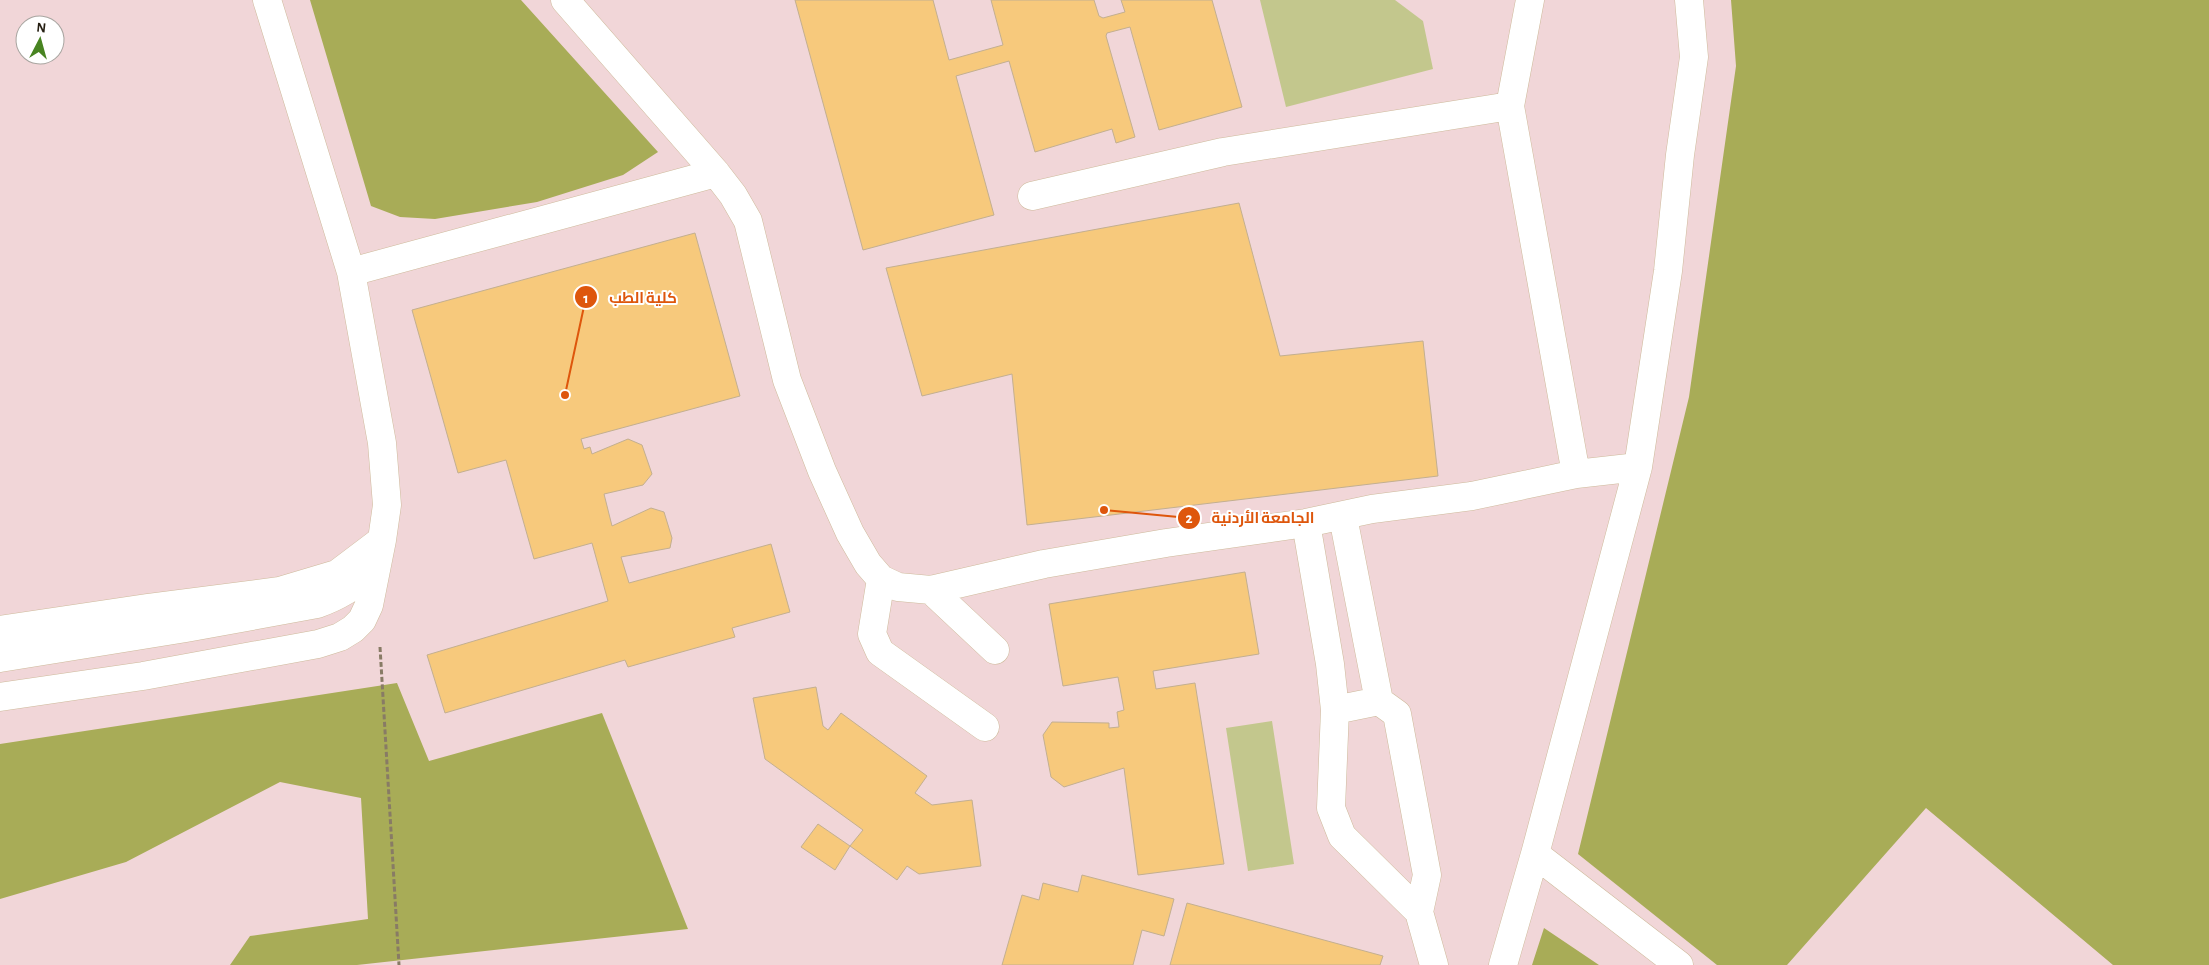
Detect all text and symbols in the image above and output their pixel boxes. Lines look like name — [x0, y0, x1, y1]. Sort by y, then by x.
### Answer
north arrow — [15, 15, 65, 65]
text: N — [36, 21, 47, 36]
callout: كلية الطب — [574, 282, 687, 312]
text: 1 — [583, 291, 589, 306]
text: كلية الطب — [609, 291, 677, 306]
callout: الجامعة الأردنية — [1176, 503, 1324, 533]
text: الجامعة الأردنية — [1212, 510, 1314, 527]
text: 2 — [1185, 511, 1193, 526]

